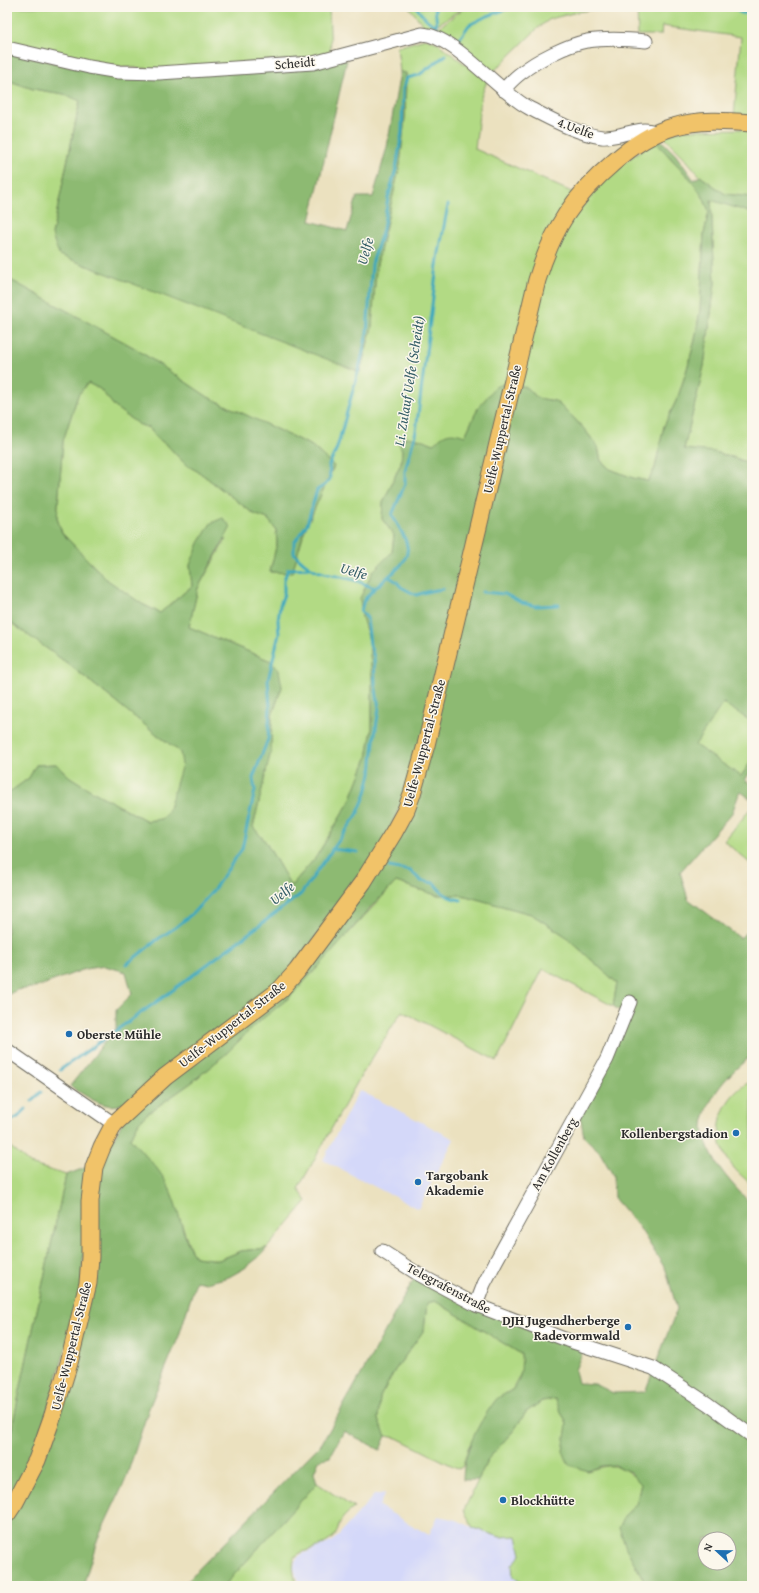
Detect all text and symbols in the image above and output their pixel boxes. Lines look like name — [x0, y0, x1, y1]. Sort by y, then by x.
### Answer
street label: Scheidt — [274, 52, 316, 74]
street label: 4.Uelfe — [555, 113, 597, 143]
water label: Uelfe — [352, 235, 378, 267]
water label: Li. Zulauf Uelfe (Scheidt) — [389, 314, 429, 449]
street label: Uelfe-Wuppertal-Straße — [478, 363, 526, 495]
water label: Uelfe — [338, 558, 370, 584]
street label: Uelfe-Wuppertal-Straße — [398, 677, 450, 809]
water label: Uelfe — [265, 876, 299, 909]
street label: Uelfe-Wuppertal-Straße — [174, 976, 290, 1072]
place label: Oberste Mühle — [77, 1025, 161, 1044]
marker: Oberste Mühle — [64, 1029, 74, 1039]
street label: Am Kollenberg — [526, 1113, 582, 1194]
place label: Kollenbergstadion — [621, 1124, 728, 1143]
marker: Kollenbergstadion — [731, 1128, 741, 1138]
place label: Targobank Akademie — [426, 1166, 489, 1200]
marker: Targobank Akademie — [413, 1177, 423, 1187]
street label: Telegrafenstraße — [404, 1258, 494, 1318]
street label: Uelfe-Wuppertal-Straße — [46, 1280, 96, 1412]
place label: DJH Jugendherberge Radevormwald — [502, 1311, 621, 1345]
marker: DJH Jugendherberge Radevormwald — [623, 1322, 633, 1332]
place label: Blockhütte — [511, 1491, 575, 1510]
marker: Blockhütte — [498, 1495, 508, 1505]
north arrow — [697, 1531, 737, 1571]
text: N — [699, 1540, 717, 1554]

